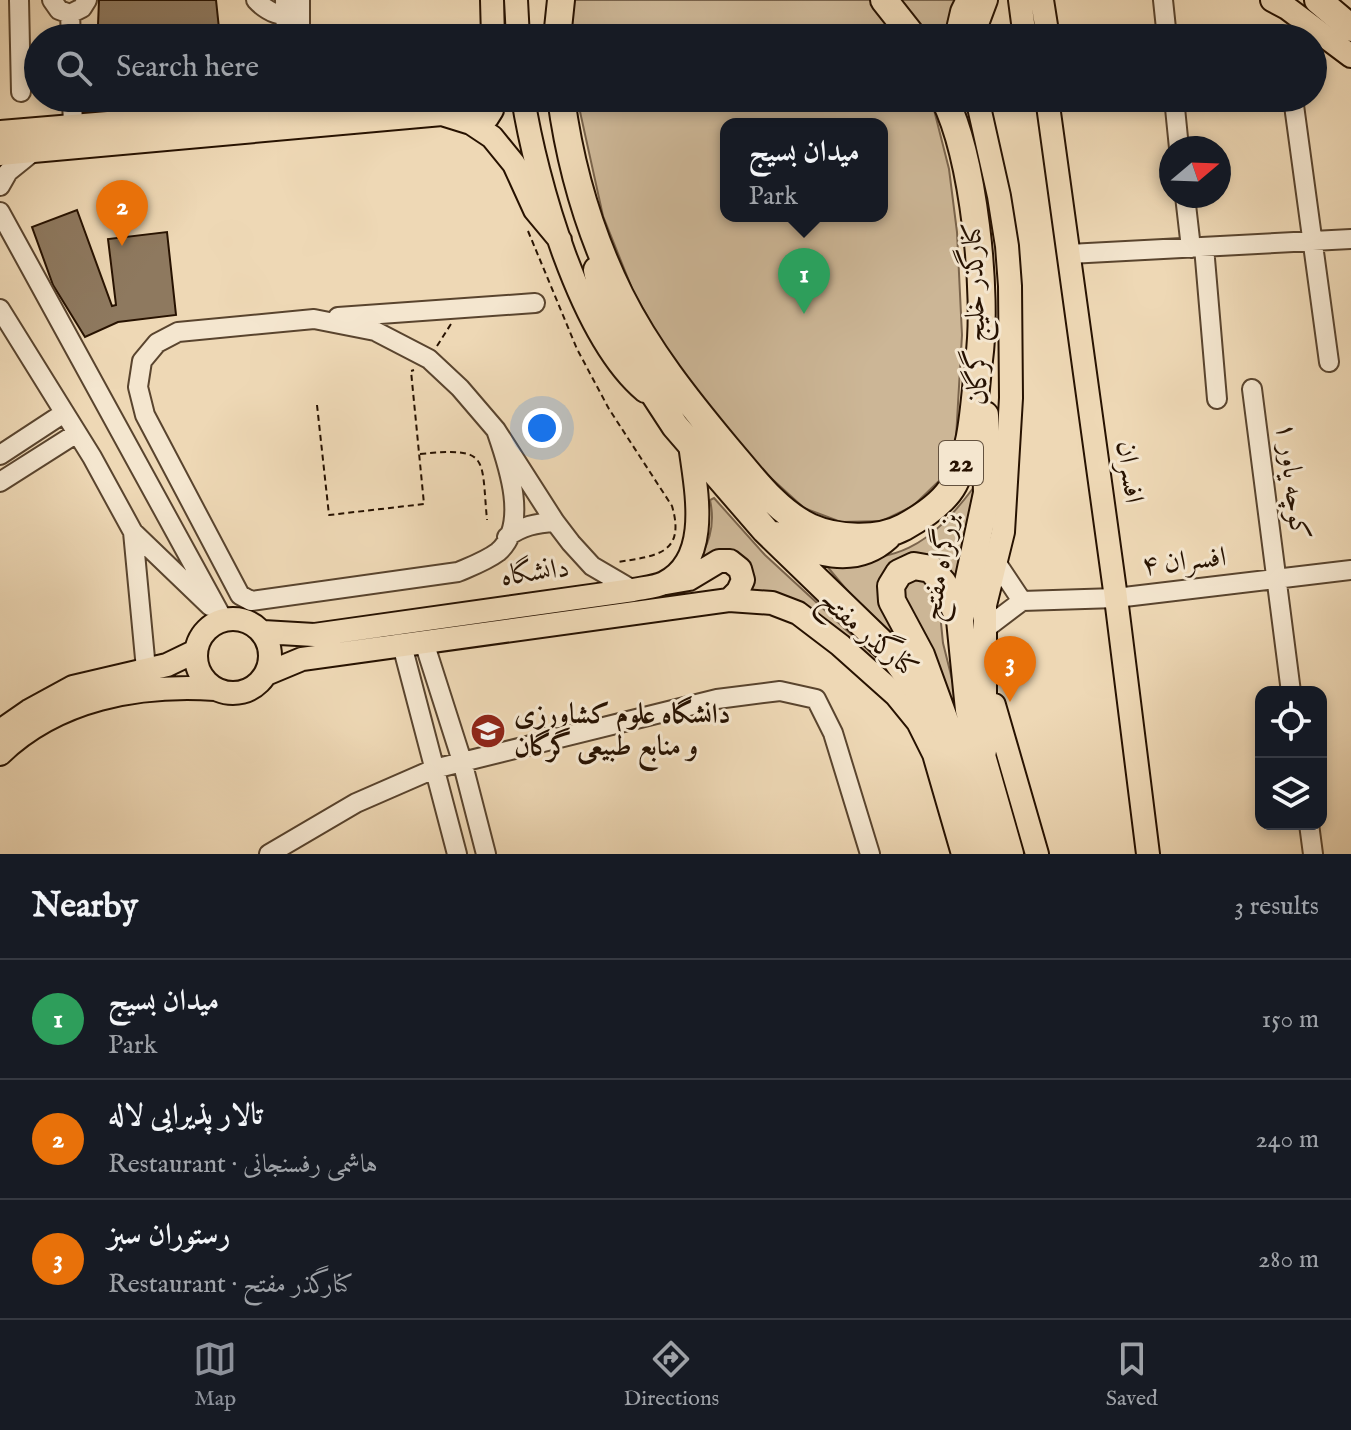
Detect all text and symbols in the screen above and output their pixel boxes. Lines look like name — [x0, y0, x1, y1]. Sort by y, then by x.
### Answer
search box — [24, 24, 1327, 112]
icon: search — [52, 46, 96, 90]
text: Search here — [116, 49, 259, 87]
popup — [720, 118, 888, 222]
text: میدان بسیج — [748, 134, 860, 172]
north arrow — [1159, 136, 1231, 208]
pin: 2 — [96, 180, 148, 246]
text: Park — [748, 180, 798, 213]
street label: کنارگذر خلیج گرگان — [951, 222, 1002, 406]
pin: 1 — [778, 248, 830, 314]
your location — [522, 408, 562, 448]
street label: کوچه یاور ۱ — [1267, 420, 1317, 542]
street label: افسران — [1107, 439, 1151, 505]
road number: 22 — [939, 441, 983, 485]
street label: بزرگراه مفتح — [911, 510, 973, 624]
street label: افسران ۴ — [1140, 540, 1228, 584]
street label: دانشگاه — [498, 549, 572, 595]
street label: کنارگذر مفتح — [808, 580, 927, 690]
pin: 3 — [984, 636, 1036, 702]
map controls — [1255, 686, 1327, 830]
button: locate — [1255, 686, 1327, 758]
place label: دانشگاه علوم کشاورزی و منابع طبیعی گرگان — [514, 695, 731, 772]
school or university icon: دانشگاه علوم کشاورزی و منابع طبیعی گرگان — [469, 712, 507, 750]
button: layers — [1255, 758, 1327, 830]
text: Nearby — [32, 885, 138, 928]
text: 3 results — [1234, 890, 1319, 923]
text: میدان بسیج — [108, 983, 219, 1021]
text: 1 — [53, 1003, 63, 1036]
text: 150 m — [1261, 1003, 1319, 1036]
text: Park — [108, 1029, 157, 1062]
text: تالار پذیرایی لاله — [108, 1097, 263, 1135]
text: 2 — [52, 1123, 64, 1156]
text: 240 m — [1256, 1123, 1319, 1156]
text: Restaurant · هاشمی رفسنجانی — [108, 1148, 378, 1181]
text: رستوران سبز — [108, 1217, 230, 1255]
text: 3 — [53, 1243, 63, 1276]
text: 280 m — [1258, 1243, 1319, 1276]
text: Restaurant · کنارگذر مفتح — [108, 1268, 353, 1301]
tab: Map — [193, 1337, 237, 1413]
tab: Directions — [624, 1337, 719, 1413]
tab: Saved — [1106, 1337, 1158, 1413]

